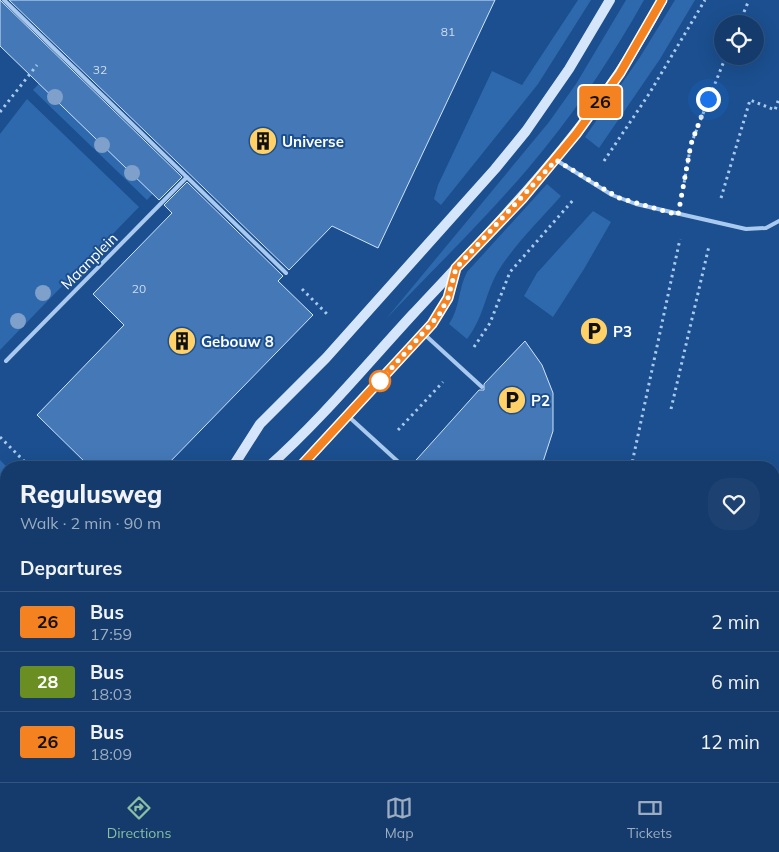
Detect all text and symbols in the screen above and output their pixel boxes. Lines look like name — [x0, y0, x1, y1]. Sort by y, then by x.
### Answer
map controls — [714, 15, 764, 65]
button: locate — [714, 15, 764, 65]
house number: 81 — [441, 24, 455, 39]
house number: 32 — [93, 62, 107, 77]
line badge: 26 — [578, 86, 622, 118]
your location — [696, 87, 721, 112]
text: 26 — [589, 90, 611, 113]
building icon: Universe — [248, 126, 278, 156]
place label: Universe — [282, 132, 344, 151]
street label: Maanplein — [57, 229, 121, 293]
house number: 20 — [132, 281, 146, 296]
parking icon: P3 — [579, 316, 609, 346]
place label: P3 — [613, 322, 632, 341]
building icon: Gebouw 8 — [167, 326, 197, 356]
place label: Gebouw 8 — [201, 332, 274, 351]
unlabelled marker — [369, 370, 391, 392]
parking icon: P2 — [497, 385, 527, 415]
place label: P2 — [531, 391, 550, 410]
button: heart — [708, 478, 760, 530]
text: Regulusweg — [20, 479, 162, 509]
text: Walk · 2 min · 90 m — [20, 513, 161, 533]
text: Departures — [20, 556, 122, 580]
text: Bus — [90, 600, 124, 624]
text: 26 — [37, 610, 58, 633]
text: 2 min — [711, 610, 760, 634]
text: 17:59 — [90, 624, 132, 644]
text: Bus — [90, 660, 124, 684]
text: 28 — [37, 670, 58, 693]
text: 6 min — [711, 670, 760, 694]
text: 18:03 — [90, 684, 132, 704]
text: Bus — [90, 720, 124, 744]
text: 26 — [37, 730, 58, 753]
text: 12 min — [700, 730, 760, 754]
text: 18:09 — [90, 744, 132, 764]
tab: Directions — [107, 794, 171, 842]
tab: Map — [385, 794, 414, 842]
tab: Tickets — [627, 794, 672, 842]

